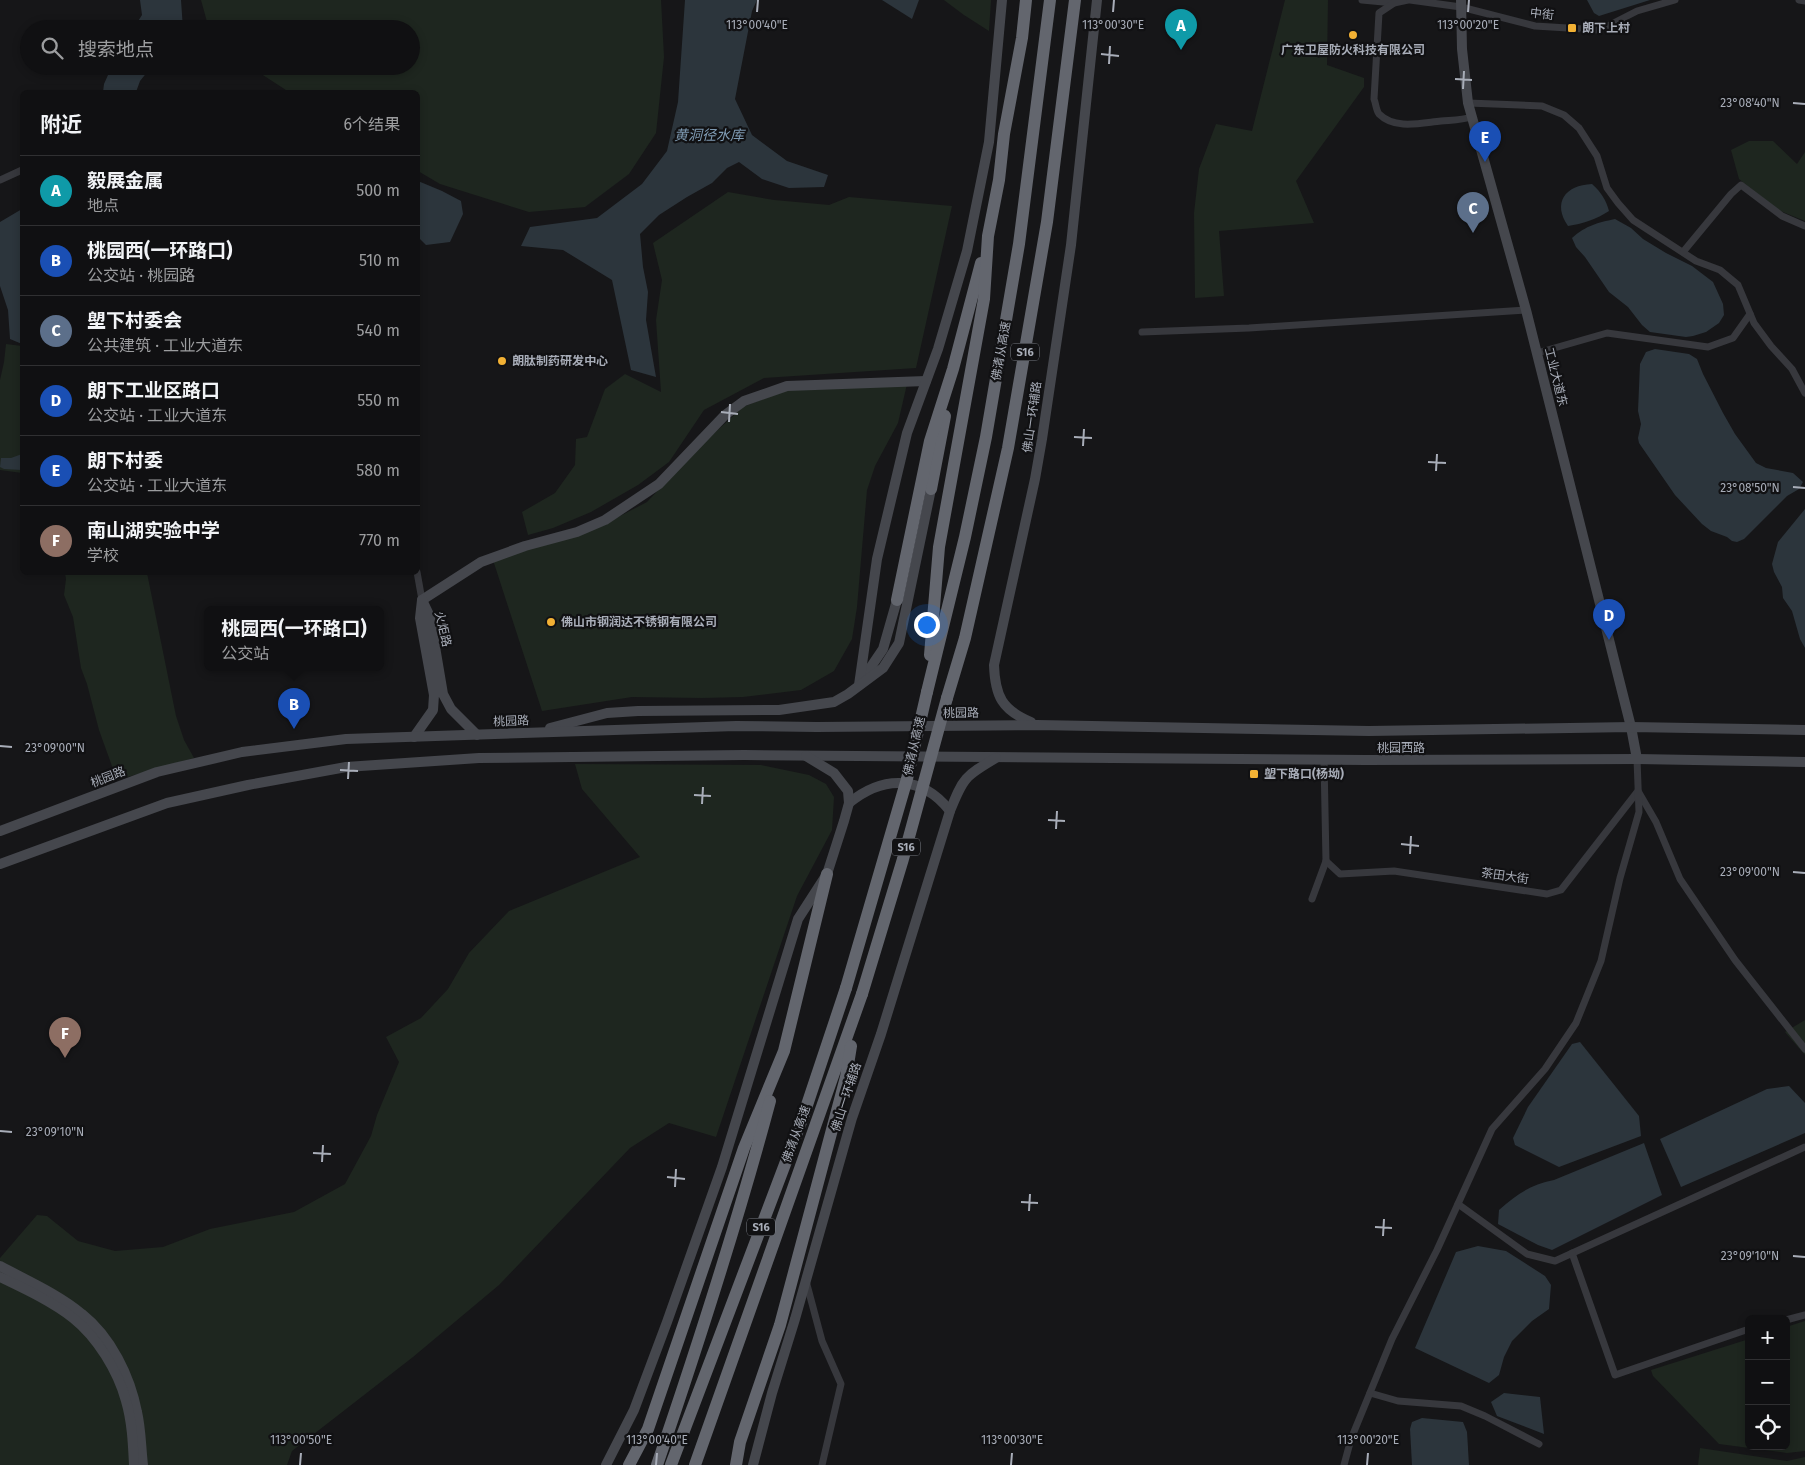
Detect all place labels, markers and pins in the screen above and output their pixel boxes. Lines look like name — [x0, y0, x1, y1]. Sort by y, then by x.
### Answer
pin: A — [1165, 9, 1197, 50]
place label: 朗下上村 — [1582, 21, 1630, 35]
marker: 朗下上村 — [1566, 22, 1578, 34]
marker: 广东卫屋防火科技有限公司 — [1347, 29, 1359, 41]
place label: 广东卫屋防火科技有限公司 — [1281, 43, 1425, 57]
pin: E — [1469, 121, 1501, 162]
pin: C — [1457, 192, 1489, 233]
place label: 朗肽制药研发中心 — [512, 354, 608, 368]
marker: 朗肽制药研发中心 — [496, 355, 508, 367]
pin: D — [1593, 599, 1625, 640]
place label: 佛山市钢润达不锈钢有限公司 — [561, 615, 717, 629]
marker: 佛山市钢润达不锈钢有限公司 — [545, 616, 557, 628]
pin: B — [278, 688, 310, 729]
place label: 塱下路口(杨坳) — [1264, 767, 1344, 781]
marker: 塱下路口(杨坳) — [1248, 768, 1260, 780]
pin: F — [49, 1017, 81, 1058]

